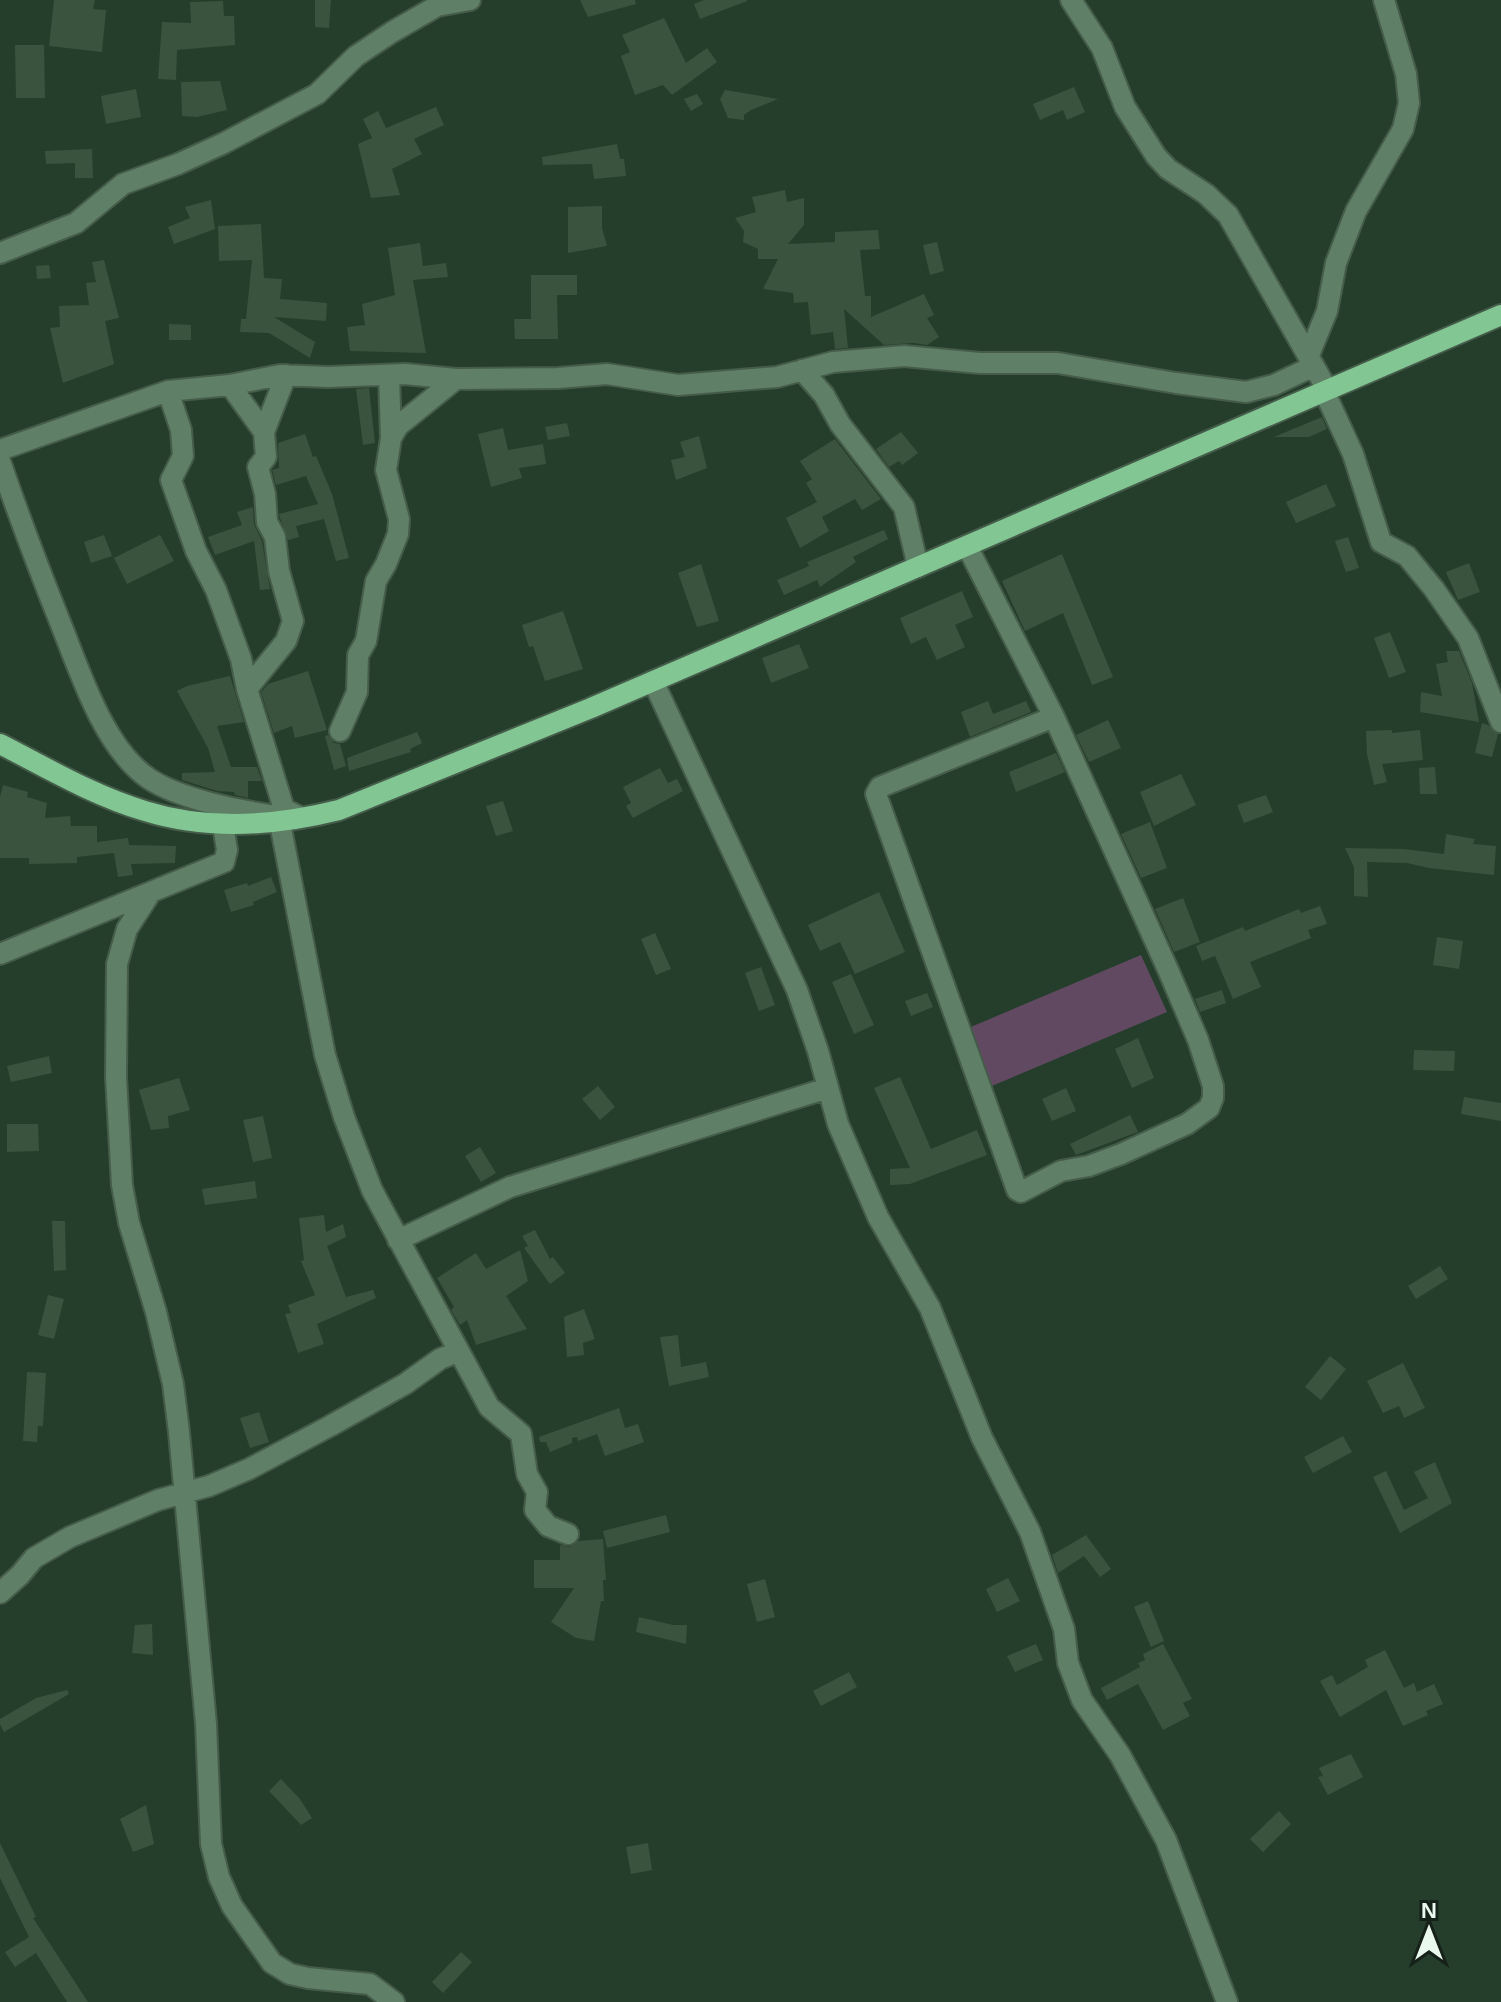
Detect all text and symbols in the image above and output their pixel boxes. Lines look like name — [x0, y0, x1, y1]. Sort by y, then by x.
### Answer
north arrow — [1389, 1890, 1469, 1970]
text: N — [1421, 1898, 1437, 1923]

